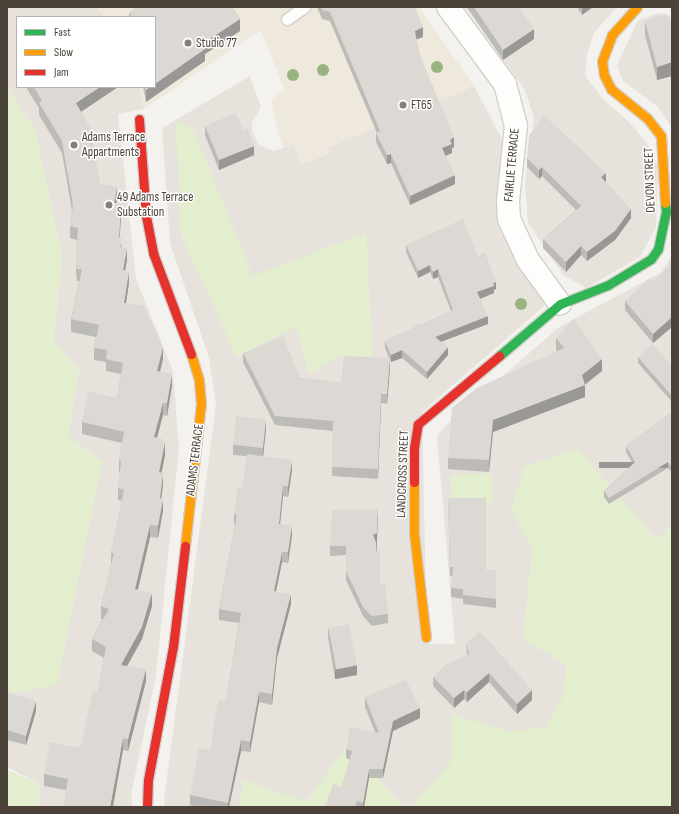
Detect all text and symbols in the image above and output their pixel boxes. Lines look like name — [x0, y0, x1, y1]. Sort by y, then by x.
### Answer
legend — [16, 16, 156, 88]
text: Fast — [54, 25, 71, 40]
place label: Studio 77 — [196, 35, 237, 51]
marker: Studio 77 — [183, 38, 193, 48]
text: Slow — [54, 45, 73, 60]
text: Jam — [54, 65, 69, 80]
place label: FT65 — [411, 97, 432, 113]
marker: FT65 — [398, 100, 408, 110]
street label: FAIRLIE TERRACE — [501, 128, 523, 202]
place label: Adams Terrace Appartments — [82, 130, 145, 161]
marker: Adams Terrace Appartments — [69, 140, 79, 150]
street label: DEVON STREET — [641, 147, 659, 213]
place label: 49 Adams Terrace Substation — [117, 190, 193, 221]
marker: 49 Adams Terrace Substation — [104, 200, 114, 210]
street label: ADAMS TERRACE — [183, 423, 207, 497]
street label: LANDCROSS STREET — [394, 430, 412, 518]

